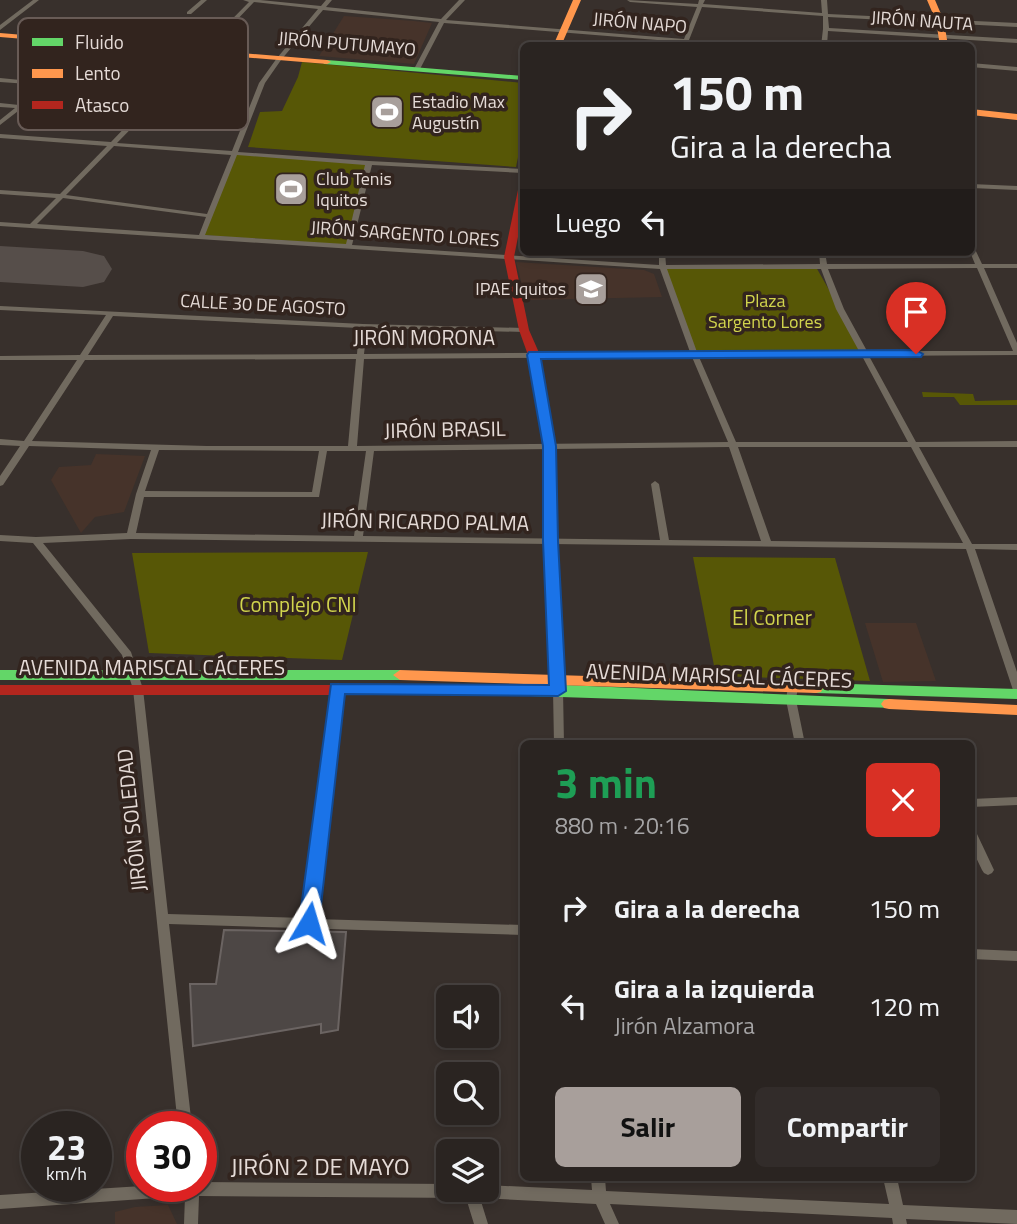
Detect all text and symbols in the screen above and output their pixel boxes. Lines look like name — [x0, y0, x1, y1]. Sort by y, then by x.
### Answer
street label: JIRÓN NAUTA — [870, 3, 974, 38]
street label: JIRÓN NAPO — [592, 5, 688, 40]
legend — [18, 18, 248, 130]
street label: JIRÓN PUTUMAYO — [277, 24, 417, 63]
text: Fluido — [75, 27, 124, 56]
text: 150 m — [670, 54, 804, 129]
text: Lento — [75, 58, 120, 87]
icon: right — [555, 70, 646, 161]
place label: Estadio Max Augustín — [412, 88, 505, 136]
text: Atasco — [75, 90, 129, 119]
sports icon: Estadio Max Augustín — [368, 93, 406, 131]
text: Gira a la derecha — [670, 122, 892, 170]
place label: Club Tenis Iquitos — [316, 165, 392, 213]
sports icon: Club Tenis Iquitos — [272, 170, 310, 208]
text: Luego — [555, 203, 621, 242]
icon: left — [635, 203, 673, 241]
street label: JIRÓN SARGENTO LORES — [310, 213, 500, 254]
school or university icon: IPAE Iquitos — [572, 270, 610, 308]
place label: IPAE Iquitos — [475, 275, 566, 302]
pin — [886, 282, 946, 354]
street label: CALLE 30 DE AGOSTO — [180, 287, 346, 322]
park label: Plaza Sargento Lores — [708, 287, 822, 335]
icon: arrive — [897, 293, 935, 331]
street label: JIRÓN MORONA — [353, 321, 495, 353]
street label: JIRÓN BRASIL — [384, 412, 506, 446]
street label: JIRÓN RICARDO PALMA — [321, 503, 530, 539]
park label: Complejo CNI — [239, 588, 357, 620]
park label: El Corner — [732, 601, 812, 633]
street label: AVENIDA MARISCAL CÁCERES — [19, 651, 285, 683]
street label: AVENIDA MARISCAL CÁCERES — [585, 654, 853, 696]
street label: JIRÓN SOLEDAD — [108, 747, 154, 893]
text: 3 min — [555, 750, 657, 814]
button: close — [866, 763, 940, 837]
text: 880 m · 20:16 — [555, 808, 690, 843]
position arrow — [272, 886, 346, 960]
icon: right — [555, 889, 593, 927]
text: Gira a la derecha — [614, 889, 800, 928]
text: 150 m — [869, 889, 940, 928]
text: Gira a la izquierda — [614, 969, 815, 1008]
map controls — [436, 985, 499, 1202]
button: sound — [436, 985, 499, 1048]
icon: left — [555, 987, 593, 1025]
text: 120 m — [869, 987, 940, 1026]
text: Jirón Alzamora — [614, 1008, 755, 1043]
button: search — [436, 1062, 499, 1125]
button: Salir — [555, 1087, 741, 1167]
button: Compartir — [755, 1087, 940, 1167]
speed limit sign: 30 — [126, 1111, 217, 1202]
text: 23 — [47, 1120, 86, 1174]
button: layers — [436, 1139, 499, 1202]
street label: JIRÓN 2 DE MAYO — [230, 1148, 410, 1184]
text: km/h — [46, 1160, 87, 1187]

